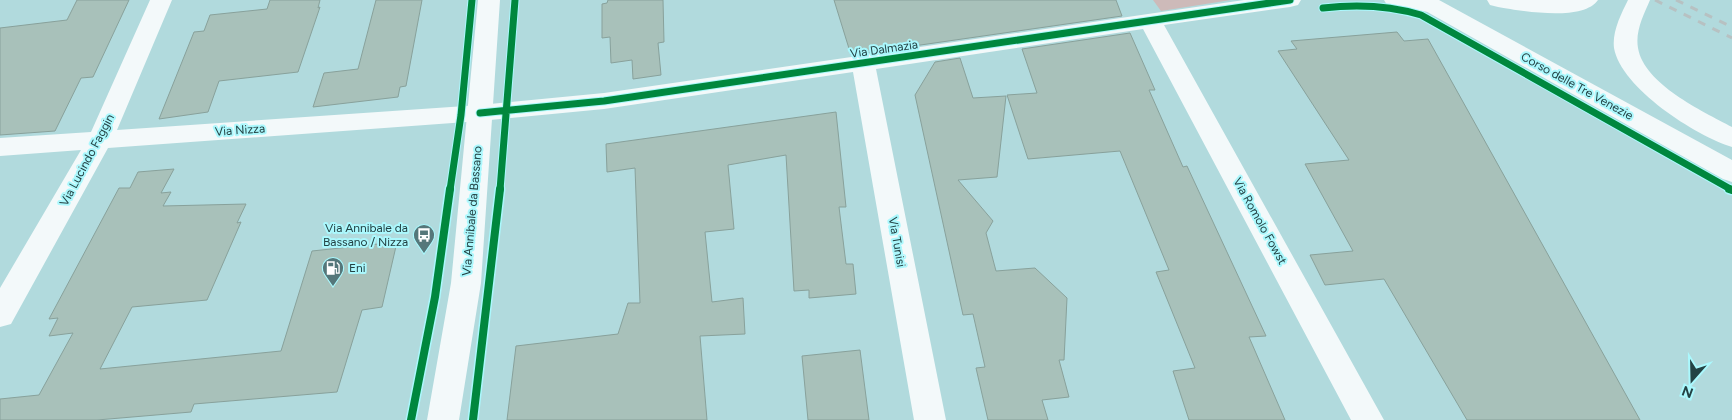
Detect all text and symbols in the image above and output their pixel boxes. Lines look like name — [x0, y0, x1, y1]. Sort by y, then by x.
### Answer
street label: Via Dalmazia — [849, 37, 919, 61]
street label: Corso delle Tre Venezie — [1518, 49, 1636, 123]
street label: Via Lucindo Faggin — [57, 111, 117, 208]
street label: Via Nizza — [214, 121, 266, 139]
street label: Via Annibale da Bassano — [459, 145, 485, 277]
street label: Via Romolo Fowst — [1230, 175, 1290, 267]
street label: Via Tunisi — [886, 216, 908, 268]
place label: Via Annibale da Bassano / Nizza — [323, 221, 408, 249]
bus stop icon: Via Annibale da Bassano / Nizza — [412, 223, 436, 254]
fuel station icon: Eni — [321, 256, 345, 287]
place label: Eni — [349, 261, 366, 275]
north arrow — [1667, 355, 1717, 405]
text: N — [1680, 382, 1696, 402]

